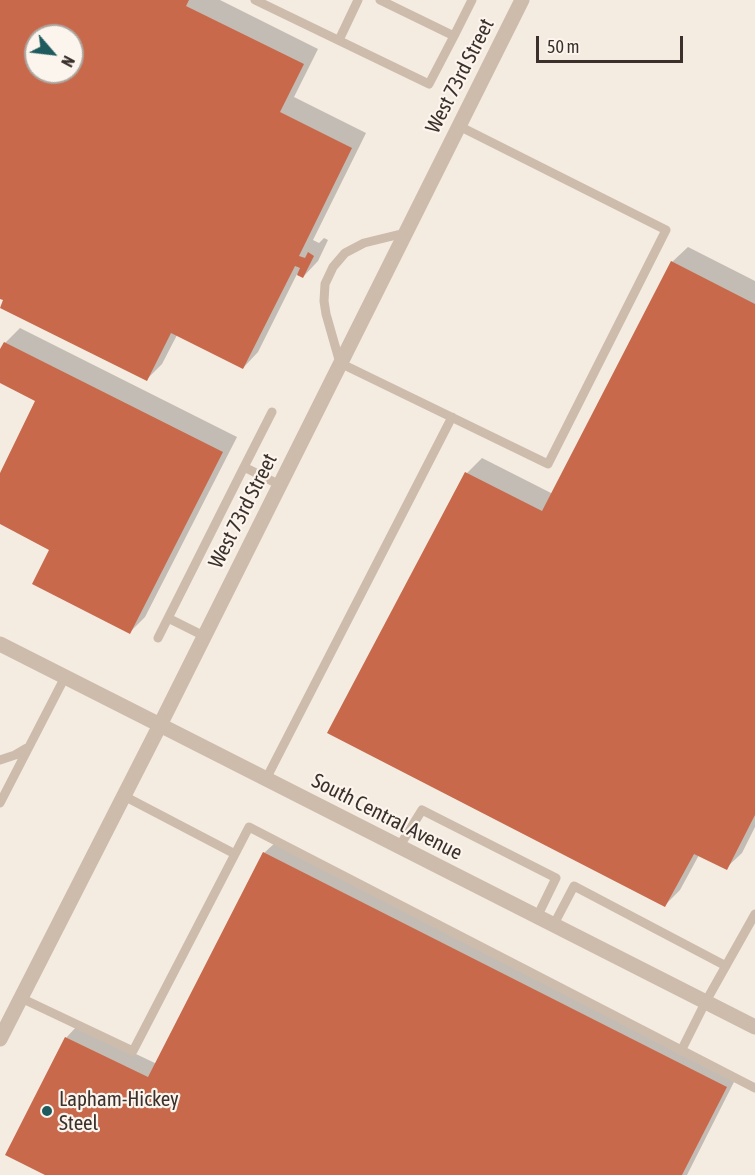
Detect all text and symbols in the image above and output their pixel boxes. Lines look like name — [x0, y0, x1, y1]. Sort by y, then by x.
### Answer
street label: West 73rd Street — [420, 14, 500, 138]
north arrow — [24, 24, 84, 84]
scale bar — [539, 24, 686, 62]
text: 50 m — [547, 36, 579, 57]
text: N — [58, 53, 78, 70]
street label: West 73rd Street — [203, 449, 283, 573]
street label: South Central Avenue — [308, 768, 466, 866]
place label: Lapham-Hickey Steel — [59, 1086, 179, 1136]
marker: Lapham-Hickey Steel — [40, 1104, 54, 1118]

